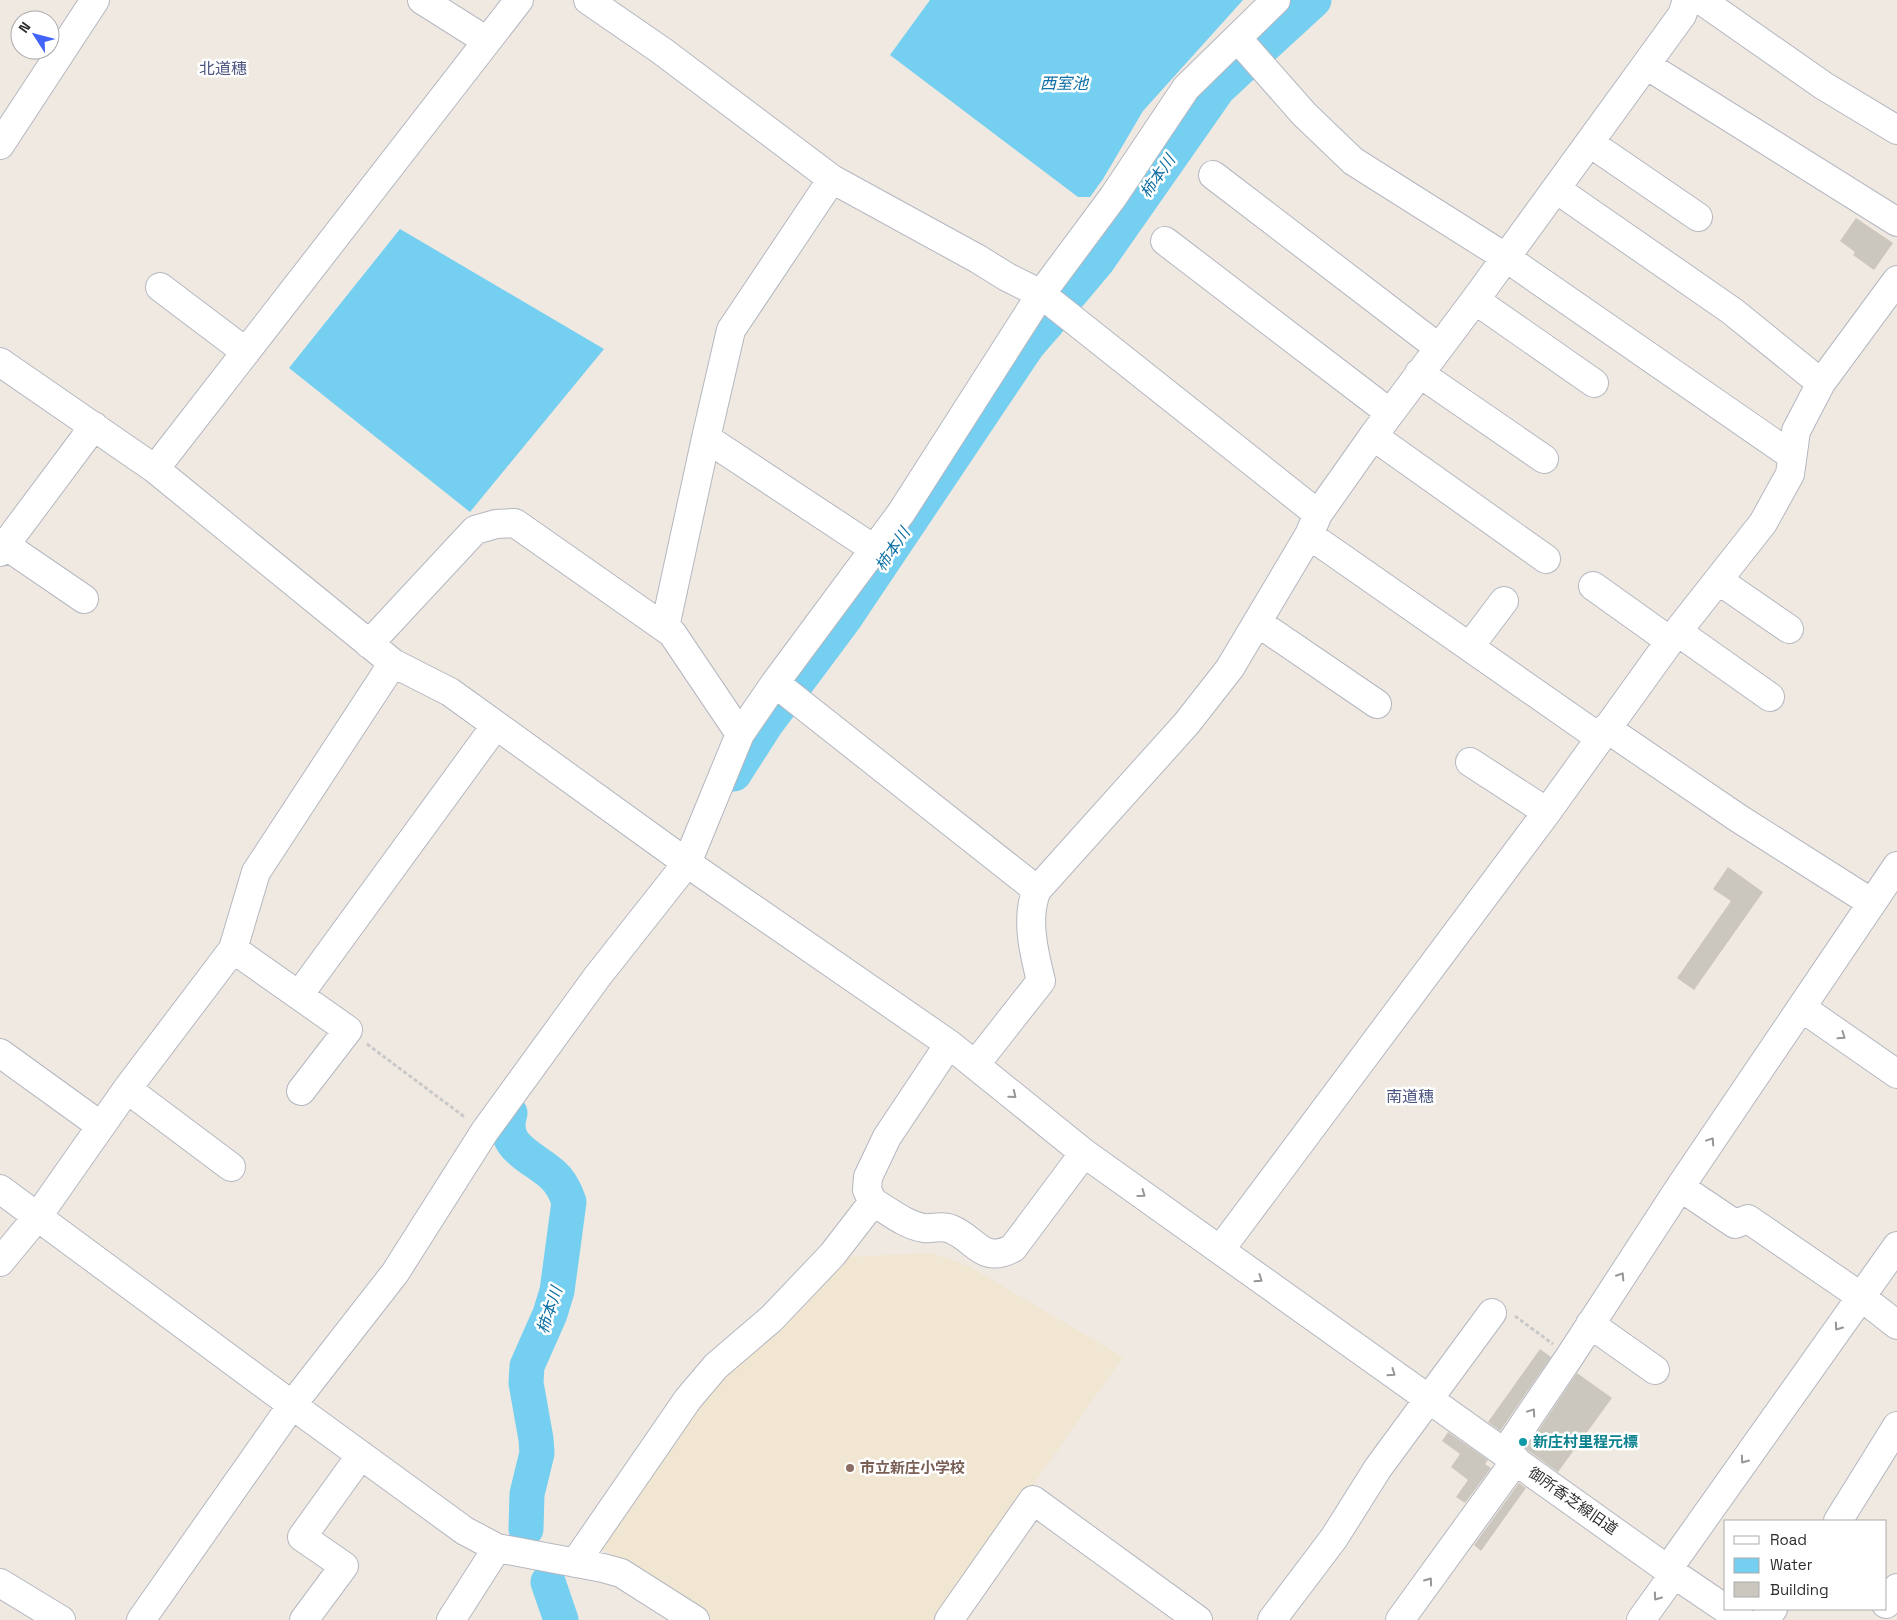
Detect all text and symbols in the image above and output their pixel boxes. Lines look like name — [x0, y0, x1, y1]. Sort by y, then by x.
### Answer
north arrow — [10, 10, 60, 60]
text: N — [14, 18, 35, 36]
district label: 北道穗 — [199, 58, 247, 79]
water label: 西室池 — [1040, 73, 1090, 94]
water label: 柿本川 — [1135, 149, 1181, 202]
water label: 柿本川 — [870, 522, 916, 575]
one-way arrow — [1837, 1030, 1846, 1039]
district label: 南道穗 — [1386, 1086, 1434, 1107]
one-way arrow — [1007, 1090, 1016, 1098]
one-way arrow — [1705, 1137, 1714, 1147]
one-way arrow — [1136, 1188, 1145, 1197]
one-way arrow — [1253, 1273, 1263, 1282]
one-way arrow — [1615, 1273, 1625, 1282]
water label: 柿本川 — [532, 1282, 567, 1336]
one-way arrow — [1835, 1322, 1844, 1331]
one-way arrow — [1386, 1367, 1396, 1376]
one-way arrow — [1526, 1408, 1535, 1418]
place label: 新庄村里程元標 — [1533, 1432, 1638, 1451]
marker: 新庄村里程元標 — [1517, 1436, 1529, 1448]
one-way arrow — [1741, 1455, 1750, 1464]
place label: 市立新庄小学校 — [860, 1458, 965, 1477]
marker: 市立新庄小学校 — [844, 1462, 856, 1474]
street label: 御所香芝線旧道 — [1525, 1463, 1622, 1538]
legend — [1724, 1520, 1887, 1610]
text: Road — [1770, 1530, 1807, 1549]
text: Water — [1770, 1555, 1813, 1574]
one-way arrow — [1423, 1577, 1432, 1586]
text: Building — [1770, 1580, 1829, 1599]
one-way arrow — [1655, 1591, 1663, 1600]

